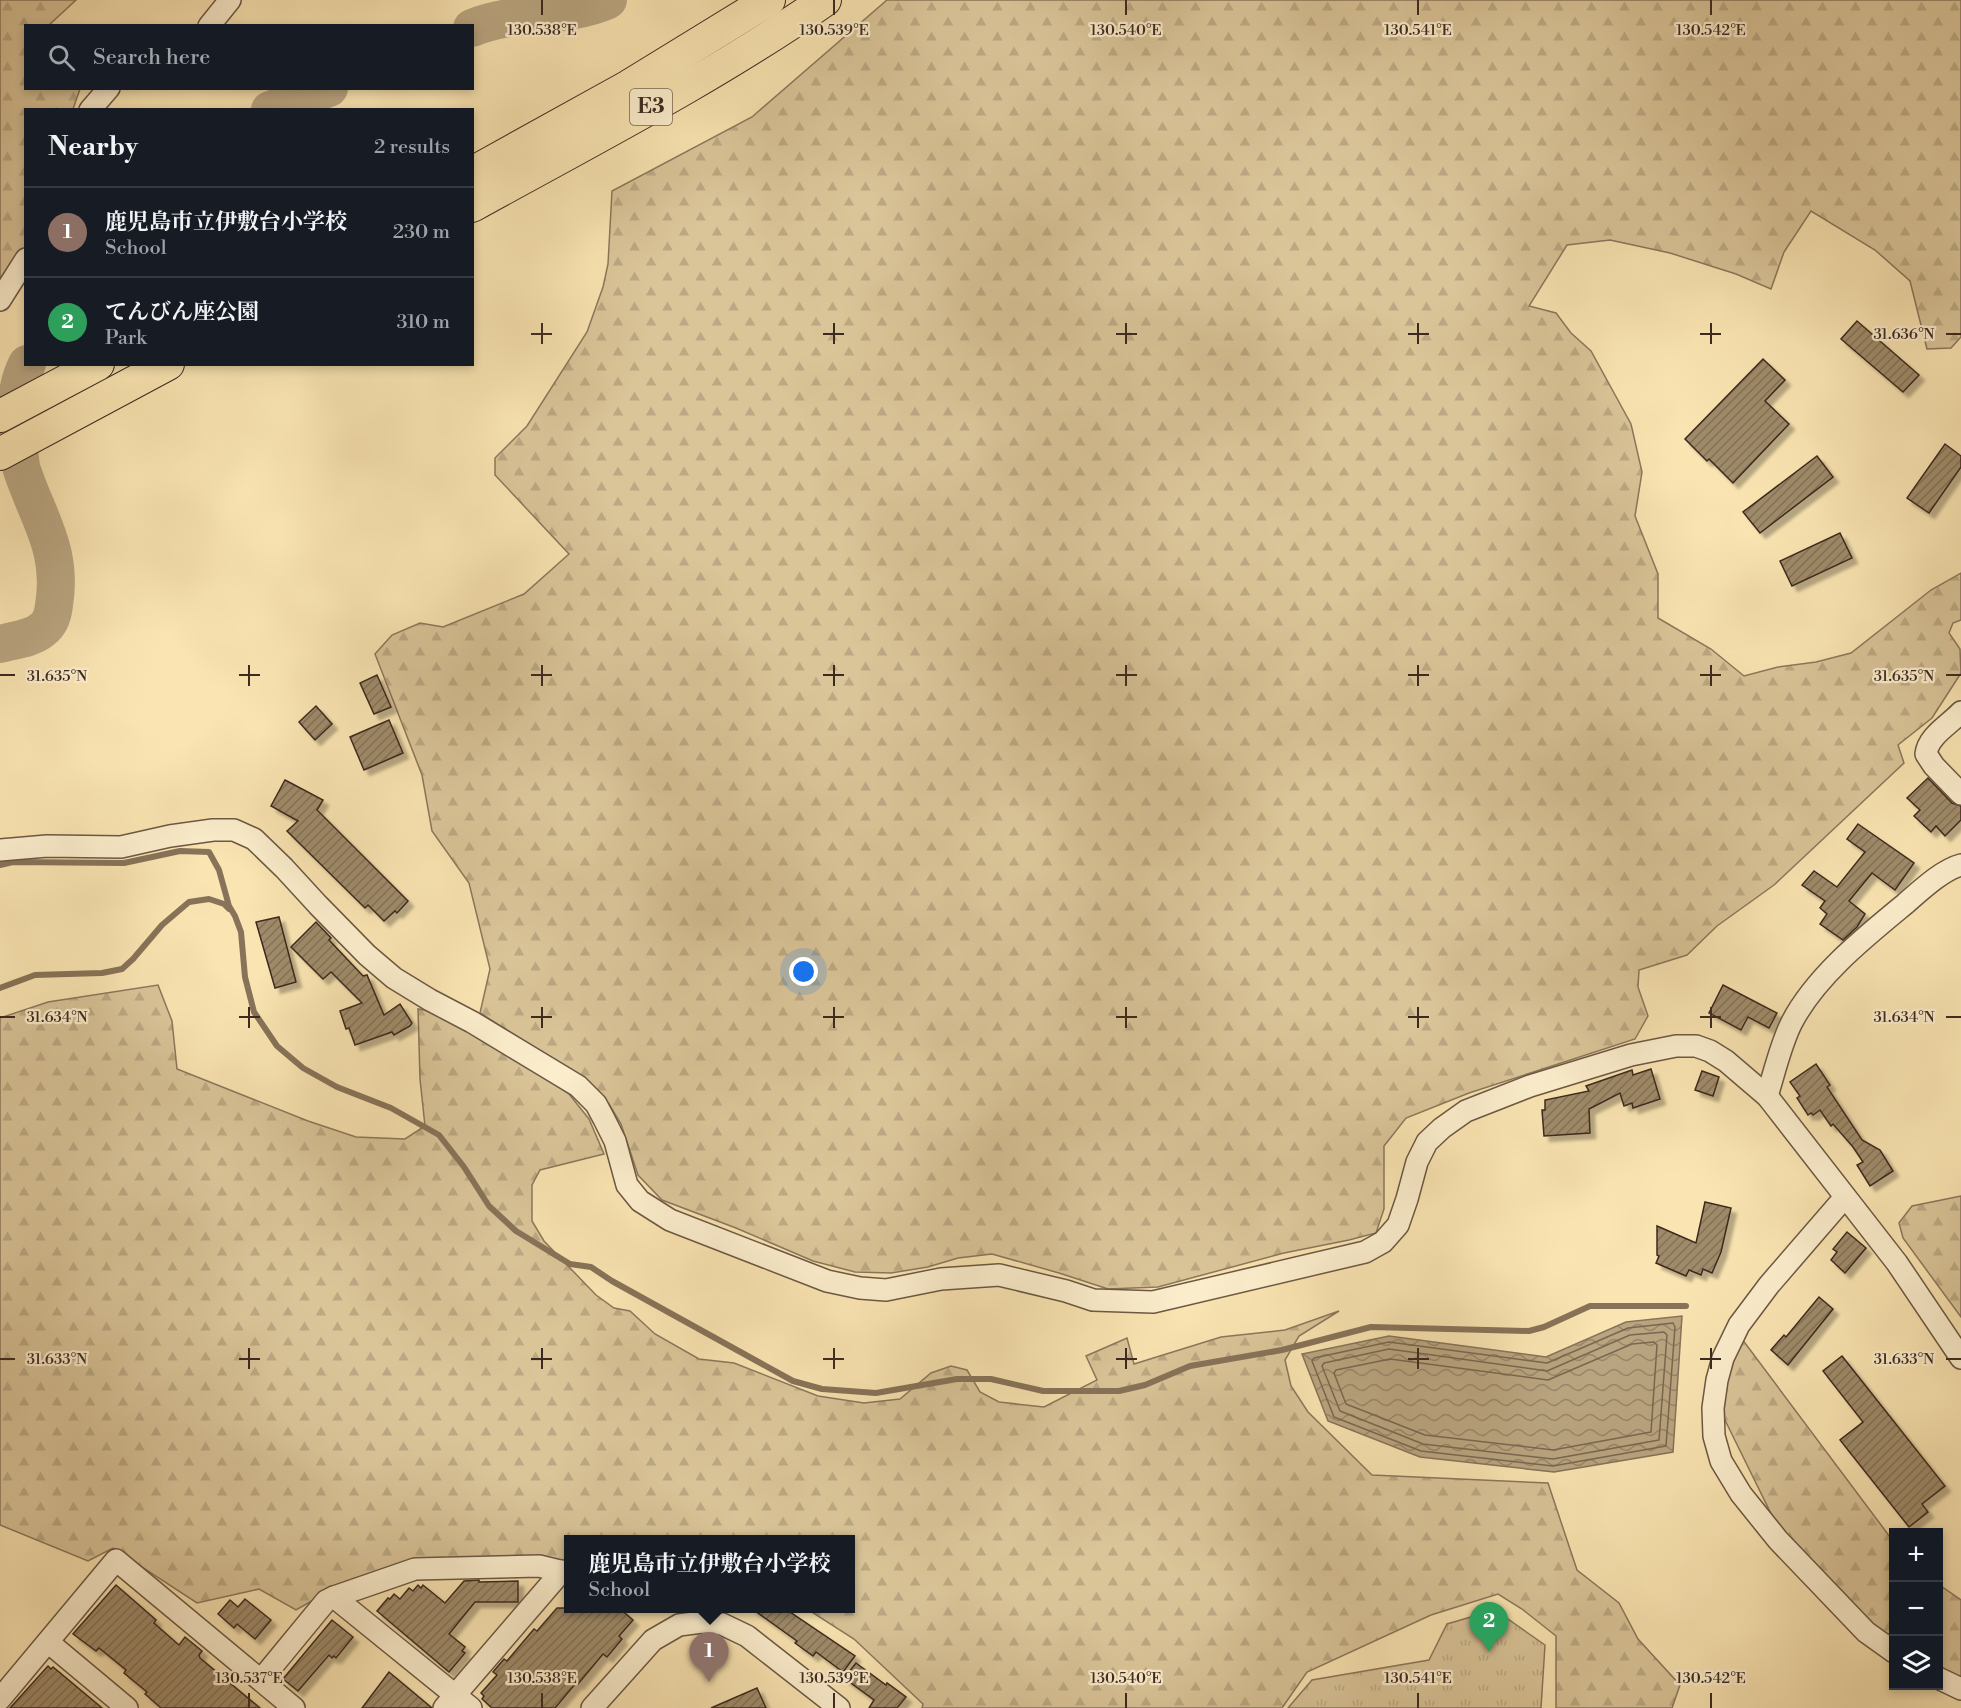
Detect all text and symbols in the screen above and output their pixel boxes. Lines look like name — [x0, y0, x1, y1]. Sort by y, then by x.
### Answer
text: 130.538°E — [507, 21, 577, 40]
text: 130.539°E — [799, 21, 869, 40]
text: 130.540°E — [1090, 21, 1162, 40]
text: 130.541°E — [1384, 21, 1452, 40]
text: 130.542°E — [1676, 21, 1746, 40]
search box — [24, 24, 474, 90]
icon: search — [45, 41, 78, 74]
text: Search here — [93, 44, 210, 71]
road number: E3 — [630, 89, 672, 125]
text: Nearby — [48, 131, 138, 163]
text: 2 results — [374, 135, 450, 160]
text: 鹿児島市立伊敷台小学校 — [105, 209, 347, 236]
text: 1 — [63, 220, 72, 245]
text: 230 m — [393, 220, 450, 245]
text: School — [105, 236, 167, 261]
text: てんびん座公園 — [105, 299, 259, 326]
text: 2 — [61, 310, 74, 335]
text: 310 m — [397, 310, 450, 335]
text: 31.636°N — [1873, 325, 1935, 344]
text: Park — [105, 326, 147, 351]
text: 31.635°N — [27, 667, 87, 686]
text: 31.635°N — [1874, 667, 1934, 686]
your location — [789, 957, 818, 986]
text: 31.634°N — [26, 1008, 88, 1027]
text: 31.634°N — [1873, 1008, 1935, 1027]
text: 31.633°N — [27, 1350, 87, 1369]
text: 31.633°N — [1874, 1350, 1934, 1369]
map controls — [1889, 1528, 1943, 1690]
button: + — [1889, 1528, 1943, 1582]
popup — [564, 1535, 855, 1613]
text: 鹿児島市立伊敷台小学校 — [588, 1551, 831, 1578]
text: School — [588, 1578, 650, 1603]
button: − — [1889, 1582, 1943, 1636]
pin: 2 — [1470, 1602, 1508, 1652]
pin: 1 — [690, 1632, 728, 1682]
button: layers — [1889, 1636, 1943, 1690]
text: 130.537°E — [215, 1669, 283, 1688]
text: 130.538°E — [507, 1669, 577, 1688]
text: 130.539°E — [799, 1669, 869, 1688]
text: 130.540°E — [1090, 1669, 1162, 1688]
text: 130.541°E — [1384, 1669, 1452, 1688]
text: 130.542°E — [1676, 1669, 1746, 1688]

